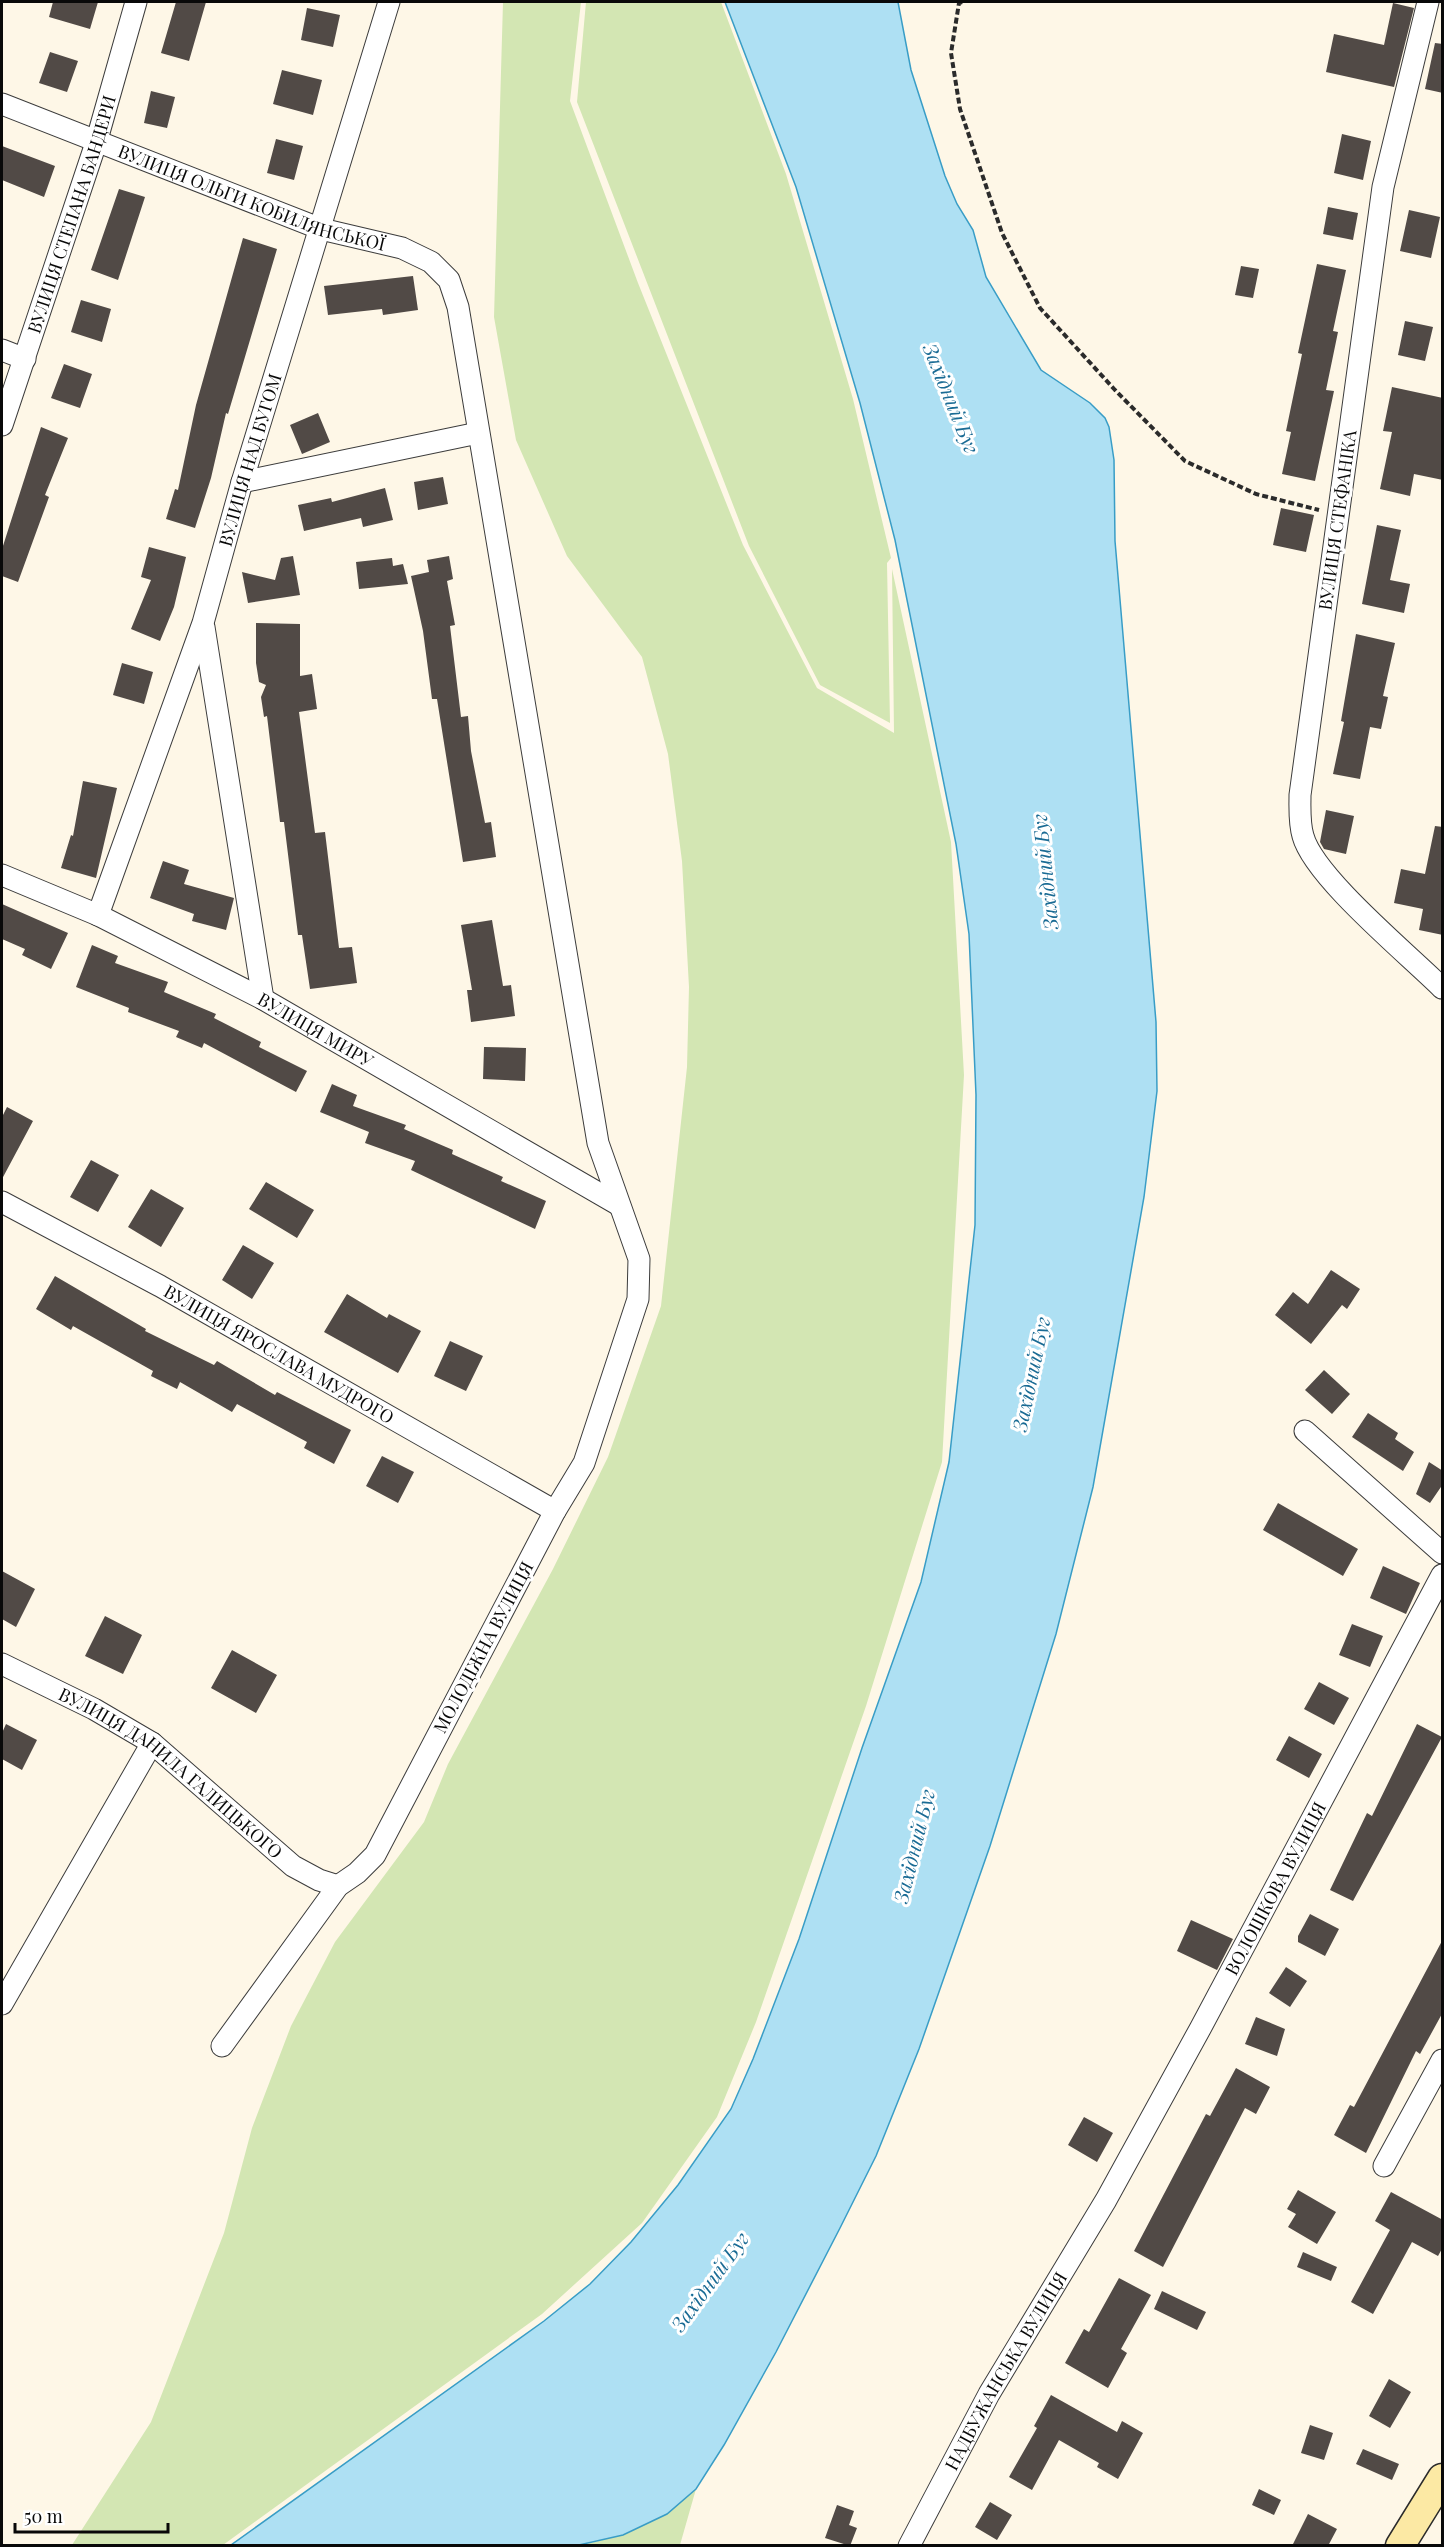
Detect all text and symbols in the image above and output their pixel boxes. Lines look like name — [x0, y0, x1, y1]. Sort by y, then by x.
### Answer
street label: ВУЛИЦЯ СТЕПАНА БАНДЕРИ — [21, 92, 121, 336]
street label: ВУЛИЦЯ ОЛЬГИ КОБИЛЯНСЬКОЇ — [115, 139, 389, 256]
water label: Західний Буг — [917, 338, 987, 458]
street label: ВУЛИЦЯ НАД БУГОМ — [213, 370, 287, 549]
street label: ВУЛИЦЯ СТЕФАНІКА — [1312, 428, 1362, 612]
water label: Західний Буг — [1024, 812, 1064, 932]
street label: ВУЛИЦЯ МИРУ — [254, 987, 378, 1072]
street label: ВУЛИЦЯ ЯРОСЛАВА МУДРОГО — [160, 1279, 398, 1429]
water label: Західний Буг — [1004, 1314, 1055, 1435]
street label: МОЛОДІЖНА ВУЛИЦЯ — [428, 1557, 538, 1737]
street label: ВУЛИЦЯ ДАНИЛА ГАЛИЦЬКОГО — [55, 1682, 288, 1864]
water label: Західний Буг — [886, 1786, 940, 1907]
street label: ВОЛОШКОВА ВУЛИЦЯ — [1219, 1797, 1331, 1979]
water label: Західний Буг — [663, 2225, 755, 2337]
street label: НАДБУЖАНСЬКА ВУЛИЦЯ — [939, 2267, 1072, 2474]
scale bar — [15, 2496, 168, 2534]
text: 50 m — [24, 2504, 63, 2528]

